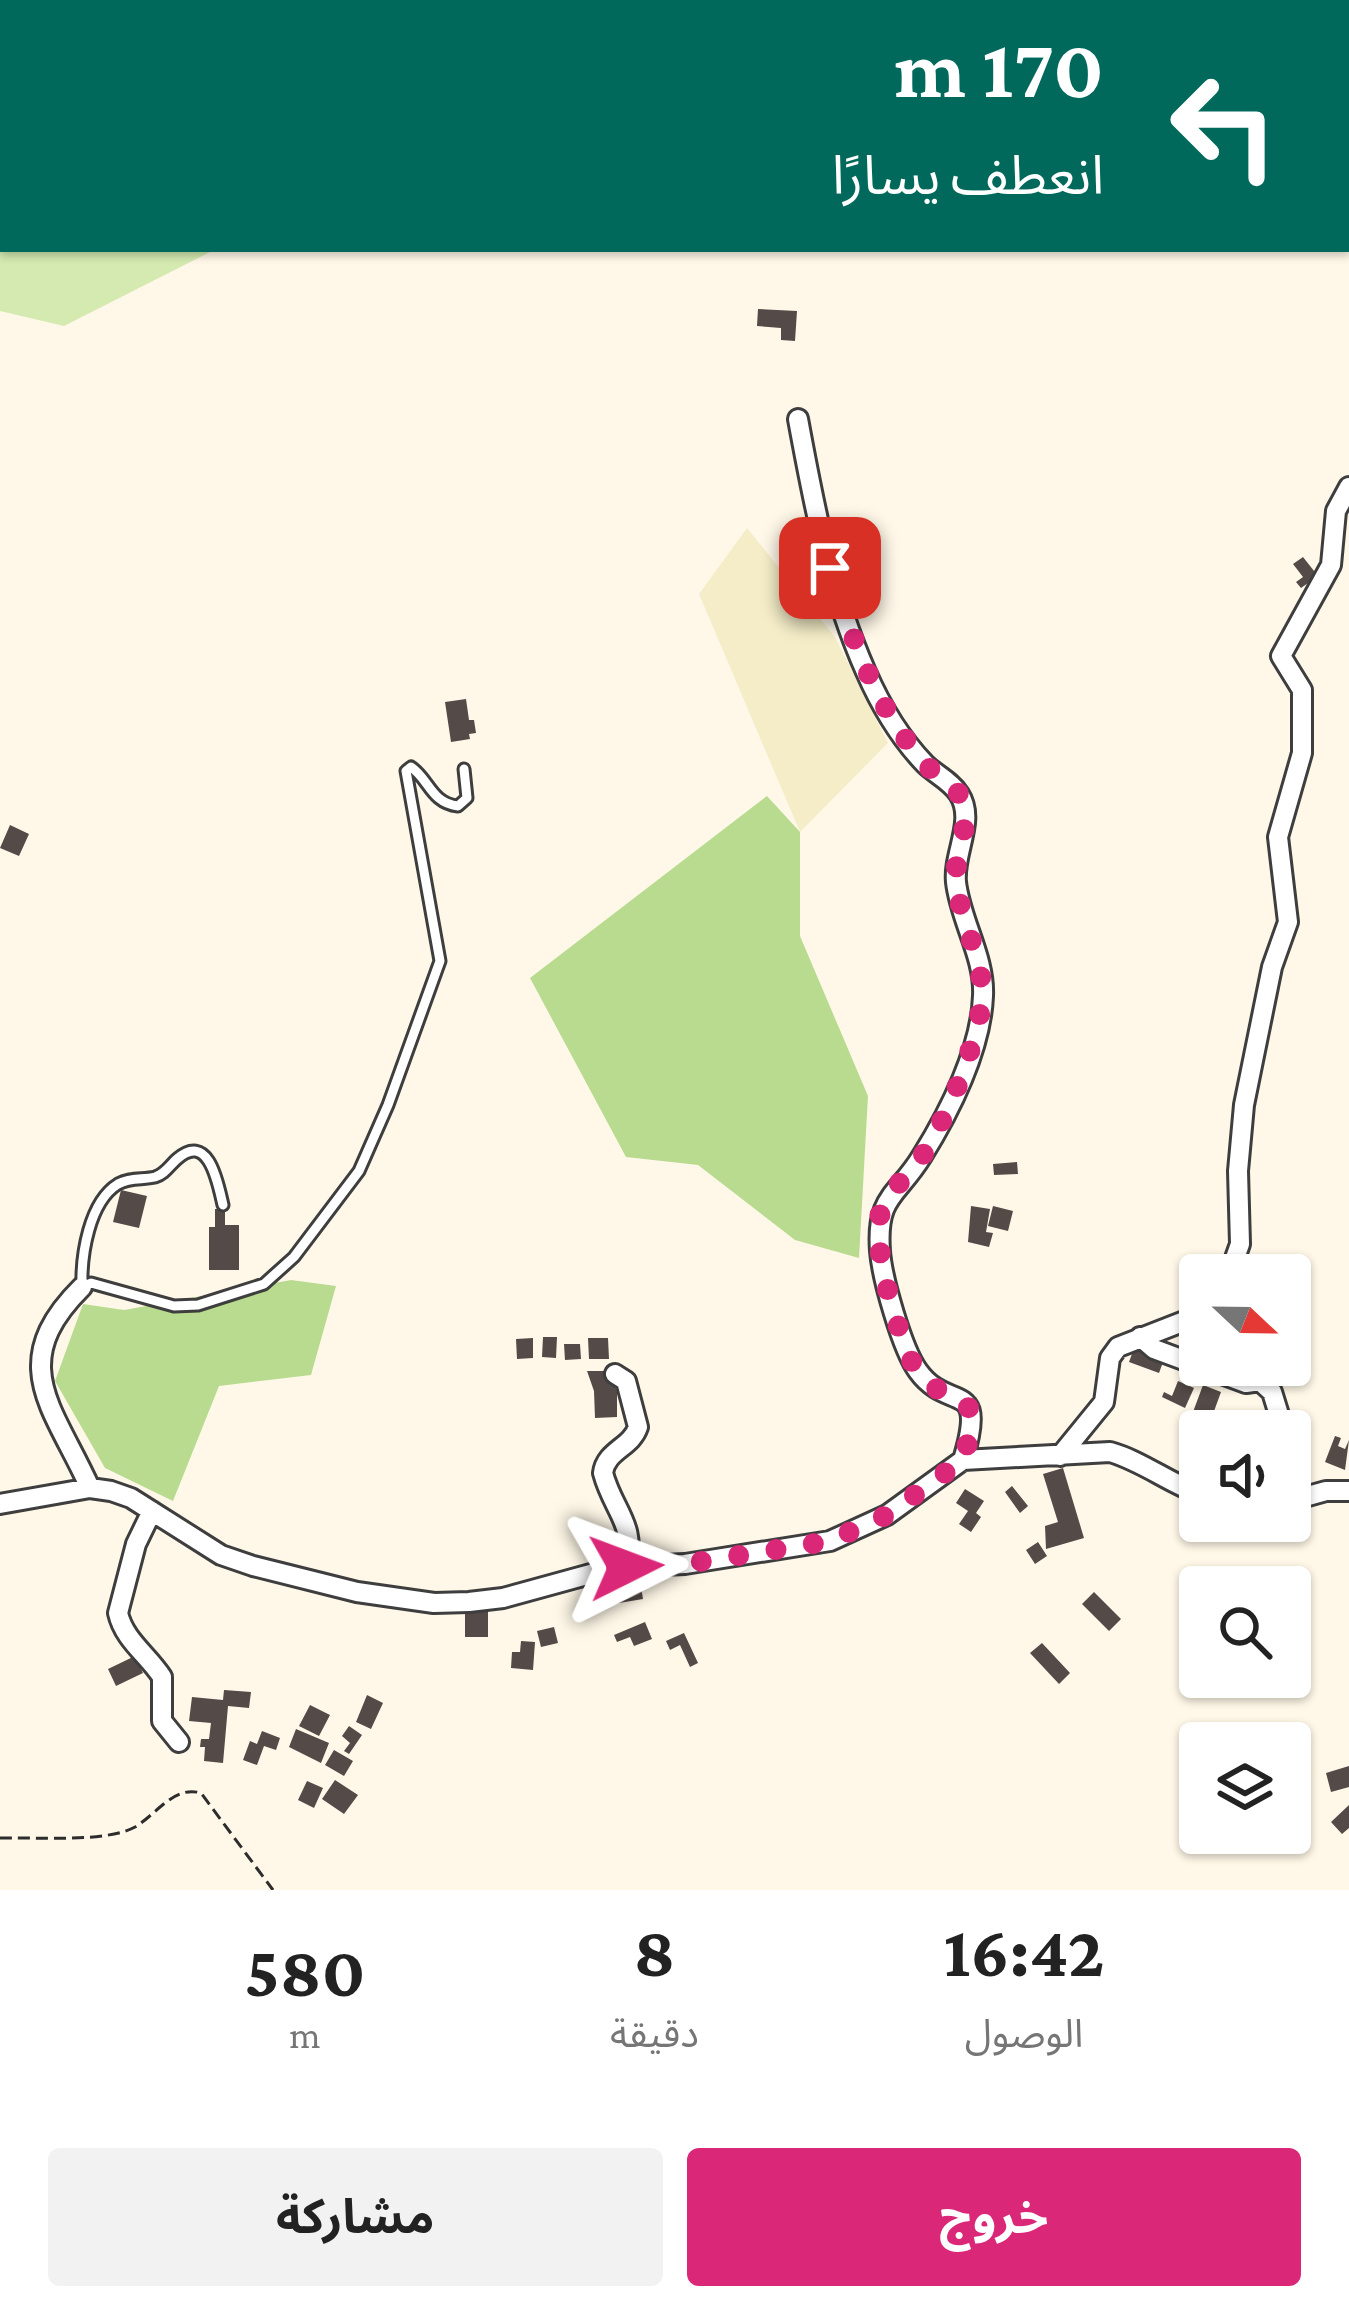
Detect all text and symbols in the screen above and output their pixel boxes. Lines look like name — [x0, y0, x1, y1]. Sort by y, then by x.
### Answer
text: 170 m — [895, 22, 1104, 115]
icon: left — [1146, 48, 1302, 204]
text: انعطف يسارًا — [832, 146, 1104, 206]
pin — [779, 517, 881, 619]
icon: arrive — [797, 535, 863, 601]
north arrow — [1179, 1254, 1311, 1386]
map controls — [1179, 1254, 1311, 1854]
button: sound — [1179, 1410, 1311, 1542]
position arrow — [563, 1504, 689, 1630]
button: search — [1179, 1566, 1311, 1698]
button: layers — [1179, 1722, 1311, 1854]
text: 8 — [633, 1911, 675, 1991]
text: 16:42 — [943, 1911, 1104, 1991]
text: 580 — [245, 1931, 365, 2011]
text: دقيقة — [610, 2012, 699, 2055]
text: الوصول — [965, 2012, 1083, 2055]
text: m — [289, 2013, 321, 2056]
button: مشاركة — [48, 2148, 663, 2286]
button: خروج — [687, 2148, 1301, 2286]

